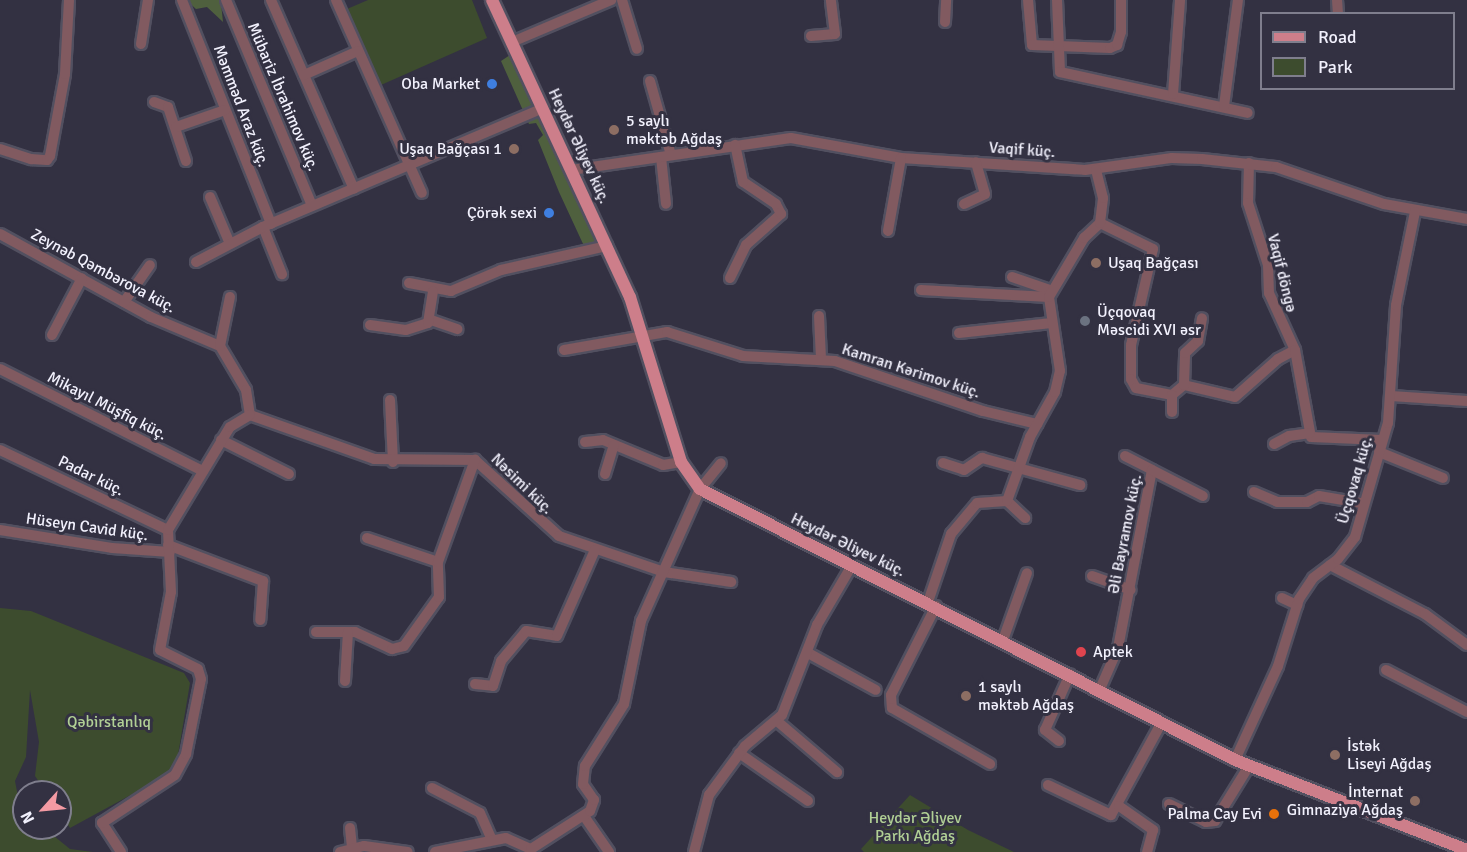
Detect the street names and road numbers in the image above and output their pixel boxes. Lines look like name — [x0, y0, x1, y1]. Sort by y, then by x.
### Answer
street label: Mübariz İbrahimov küç. — [243, 20, 323, 174]
street label: Məmməd Araz küç. — [209, 42, 273, 170]
street label: Heydər Əliyev küç. — [544, 85, 614, 207]
street label: Vaqif küç. — [988, 138, 1056, 162]
street label: Zeynəb Qəmbərova küç. — [27, 225, 179, 317]
street label: Vaqif döngə — [1263, 232, 1301, 314]
street label: Kamran Kərimov küç. — [839, 340, 983, 402]
street label: Mikayıl Müşfiq küç. — [44, 368, 170, 444]
street label: Üçqovaq küç. — [1333, 434, 1377, 526]
street label: Nəsimi küç. — [487, 450, 557, 518]
street label: Padar küç. — [55, 452, 127, 500]
street label: Əli Bayramov küç. — [1104, 473, 1146, 595]
street label: Hüseyn Cavid küç. — [25, 509, 149, 545]
street label: Heydər Əliyev küç. — [788, 509, 908, 581]

